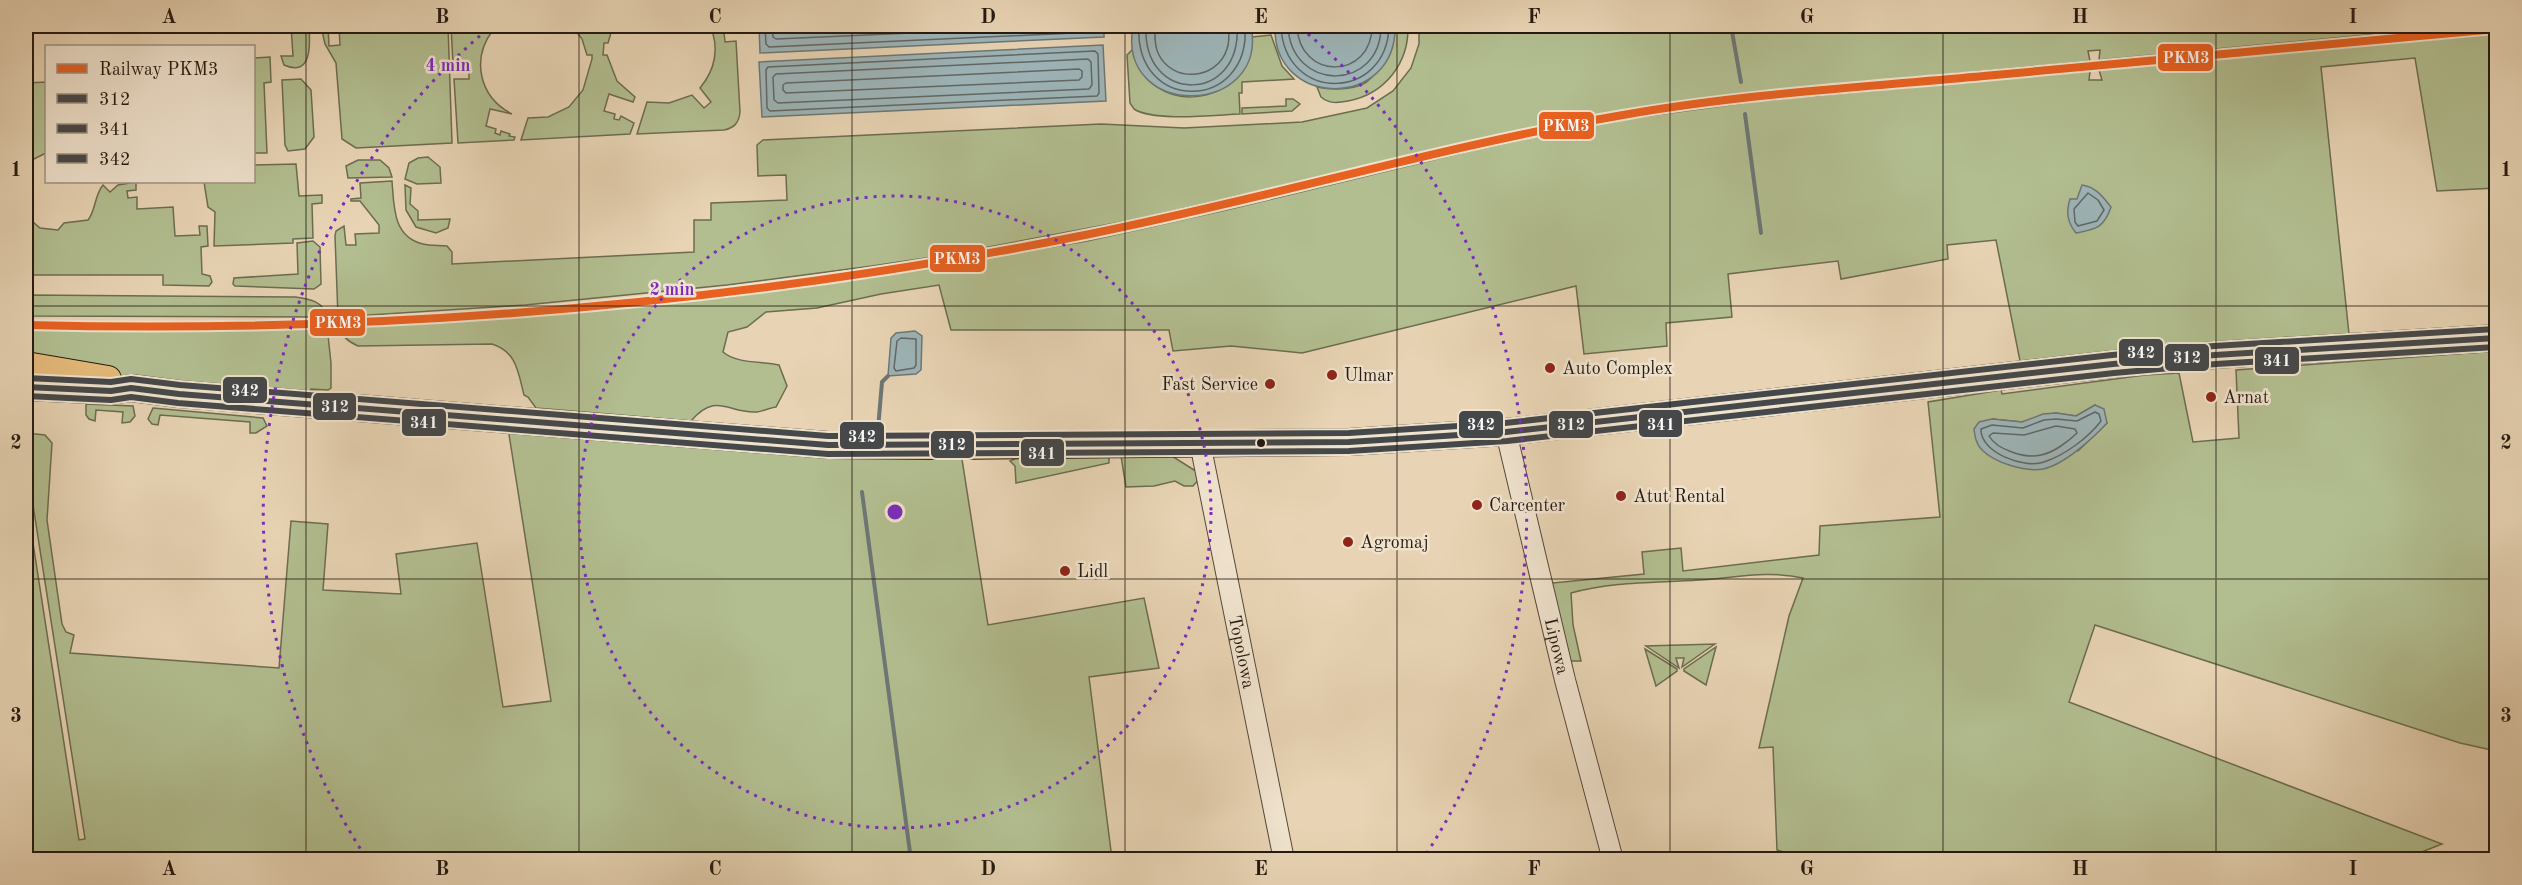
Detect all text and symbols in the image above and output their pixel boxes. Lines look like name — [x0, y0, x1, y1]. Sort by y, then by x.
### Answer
text: A — [161, 8, 177, 28]
text: B — [435, 8, 449, 28]
text: C — [708, 8, 722, 28]
text: D — [980, 8, 996, 28]
text: E — [1254, 8, 1268, 28]
text: F — [1527, 8, 1541, 28]
text: G — [1800, 8, 1814, 28]
text: H — [2072, 8, 2088, 28]
text: I — [2349, 8, 2357, 28]
line badge: PKM3 — [2157, 43, 2214, 72]
legend — [45, 45, 255, 183]
text: PKM3 — [2162, 51, 2210, 67]
text: 4 min — [425, 57, 471, 75]
text: Railway PKM3 — [99, 61, 218, 79]
text: 312 — [99, 91, 130, 109]
line badge: PKM3 — [1538, 111, 1595, 140]
text: PKM3 — [1542, 119, 1590, 135]
text: 341 — [99, 121, 130, 139]
text: 342 — [99, 151, 130, 169]
text: 1 — [10, 161, 22, 181]
text: 1 — [2500, 161, 2512, 181]
line badge: PKM3 — [929, 244, 986, 273]
text: PKM3 — [933, 252, 981, 268]
text: 2 min — [649, 281, 695, 299]
line badge: PKM3 — [309, 308, 366, 337]
text: PKM3 — [314, 316, 362, 332]
line badge: 342 — [2118, 338, 2164, 367]
line badge: 312 — [2164, 343, 2210, 372]
text: 342 — [2127, 346, 2155, 362]
line badge: 341 — [2254, 346, 2300, 375]
text: 312 — [2173, 351, 2201, 367]
text: 341 — [2263, 354, 2291, 370]
place label: Auto Complex — [1562, 360, 1673, 378]
marker: Auto Complex — [1543, 361, 1557, 375]
place label: Ulmar — [1344, 367, 1394, 385]
marker: Ulmar — [1325, 368, 1339, 382]
line badge: 342 — [222, 376, 268, 404]
place label: Fast Service — [1162, 376, 1258, 394]
marker: Fast Service — [1263, 377, 1277, 391]
text: 342 — [231, 384, 259, 400]
place label: Arnat — [2223, 389, 2269, 407]
marker: Arnat — [2204, 390, 2218, 404]
line badge: 312 — [312, 392, 357, 421]
text: 312 — [321, 400, 349, 416]
line badge: 341 — [401, 408, 447, 437]
line badge: 341 — [1638, 409, 1683, 438]
line badge: 342 — [1458, 410, 1504, 439]
line badge: 312 — [1548, 410, 1594, 439]
text: 341 — [410, 416, 438, 432]
text: 342 — [1467, 418, 1495, 434]
text: 312 — [1557, 418, 1585, 434]
text: 341 — [1647, 418, 1675, 434]
line badge: 342 — [839, 421, 885, 450]
text: 342 — [848, 430, 876, 446]
line badge: 312 — [930, 430, 975, 459]
text: 2 — [10, 434, 22, 454]
text: 2 — [2500, 434, 2512, 454]
unlabelled marker — [1255, 437, 1267, 449]
text: 312 — [938, 438, 966, 454]
line badge: 341 — [1020, 438, 1065, 467]
text: 341 — [1028, 447, 1056, 463]
place label: Atut Rental — [1633, 488, 1725, 506]
marker: Atut Rental — [1614, 489, 1628, 503]
place label: Carcenter — [1489, 497, 1566, 515]
marker: Carcenter — [1470, 498, 1484, 512]
centre of rings — [885, 502, 905, 522]
place label: Agromaj — [1360, 534, 1429, 552]
marker: Agromaj — [1341, 535, 1355, 549]
place label: Lidl — [1077, 563, 1108, 581]
marker: Lidl — [1058, 564, 1072, 578]
street label: Topolowa — [1225, 614, 1257, 690]
street label: Lipowa — [1541, 616, 1571, 676]
text: 3 — [10, 707, 22, 727]
text: 3 — [2500, 707, 2512, 727]
text: A — [161, 860, 177, 880]
text: B — [435, 860, 449, 880]
text: C — [708, 860, 722, 880]
text: D — [980, 860, 996, 880]
text: E — [1254, 860, 1268, 880]
text: F — [1527, 860, 1541, 880]
text: G — [1800, 860, 1814, 880]
text: H — [2072, 860, 2088, 880]
text: I — [2349, 860, 2357, 880]

